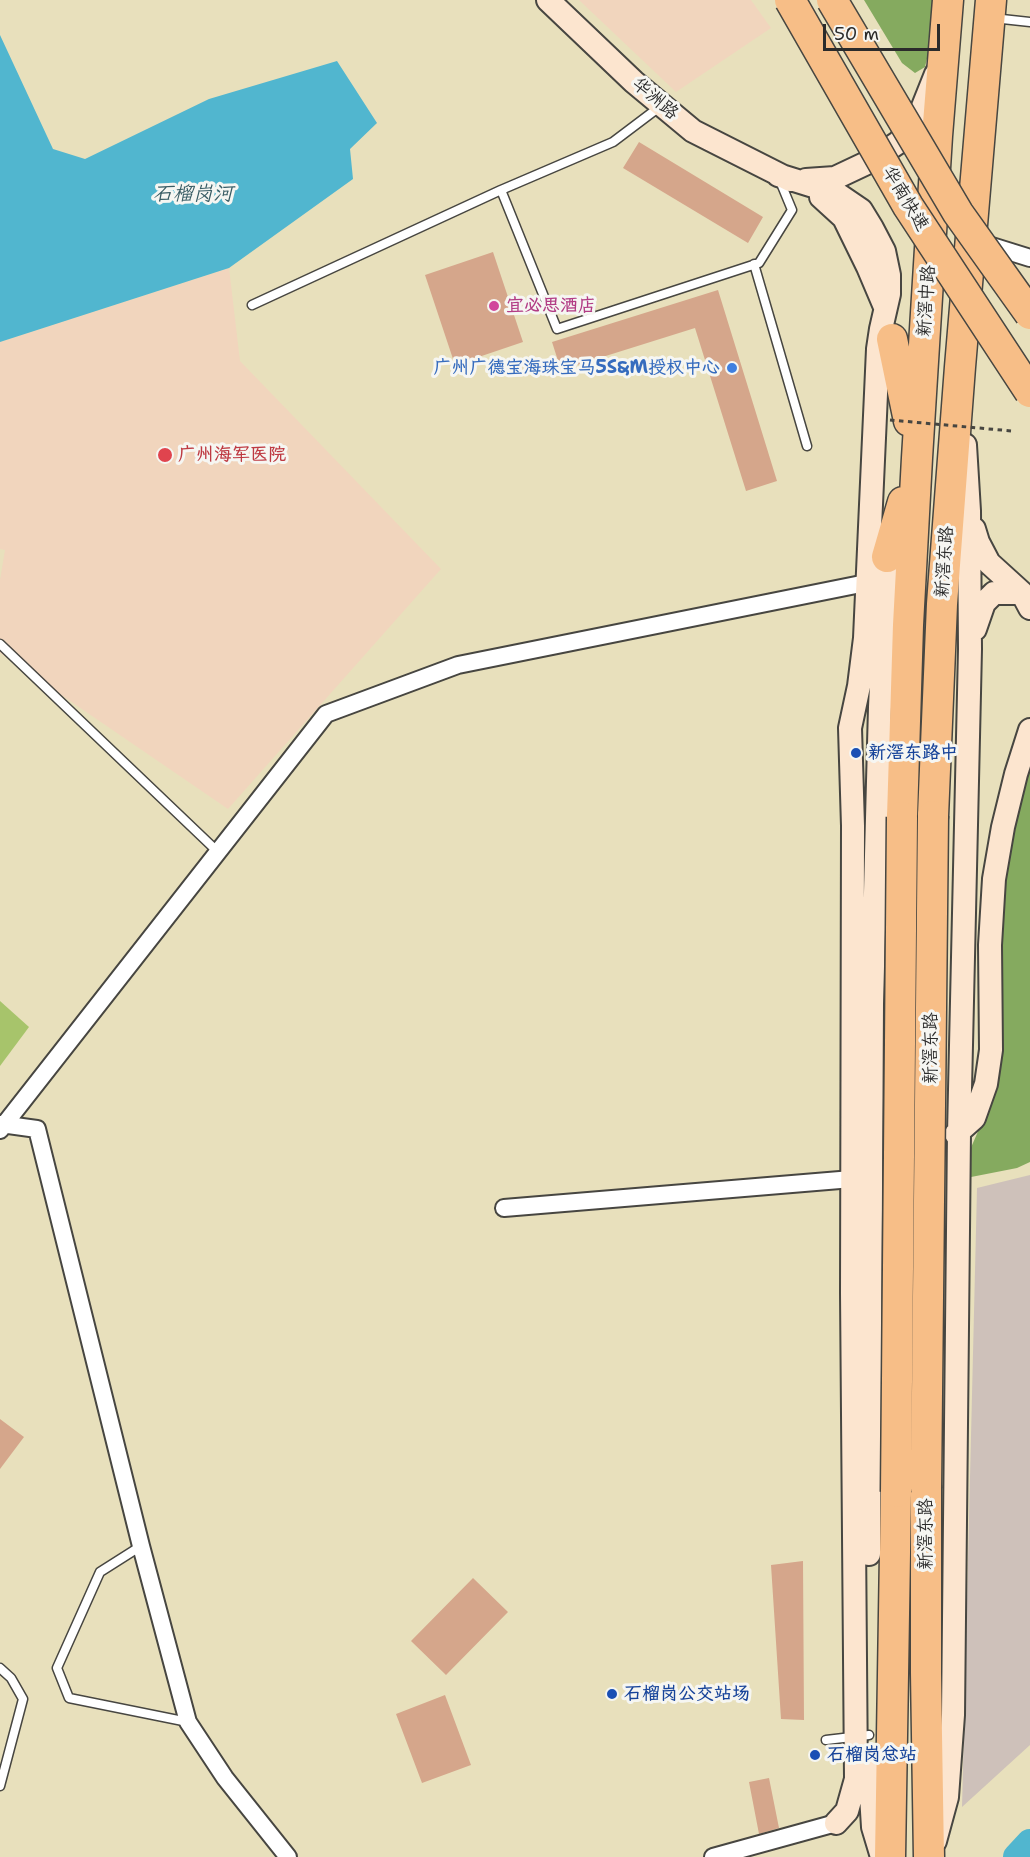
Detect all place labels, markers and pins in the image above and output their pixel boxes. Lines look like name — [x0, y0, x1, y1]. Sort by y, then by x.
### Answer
place label: 宜必思酒店 — [506, 295, 596, 317]
marker: 宜必思酒店 — [487, 299, 501, 313]
place label: 广州广德宝海珠宝马5S&M授权中心 — [434, 357, 720, 379]
marker: 广州广德宝海珠宝马5S&M授权中心 — [725, 361, 739, 375]
place label: 广州海军医院 — [178, 444, 286, 466]
marker: 广州海军医院 — [156, 446, 174, 464]
place label: 新滘东路中 — [868, 742, 958, 764]
marker: 新滘东路中 — [849, 746, 863, 760]
place label: 石榴岗公交站场 — [624, 1683, 750, 1705]
marker: 石榴岗公交站场 — [605, 1687, 619, 1701]
place label: 石榴岗总站 — [827, 1744, 917, 1766]
marker: 石榴岗总站 — [808, 1748, 822, 1762]

